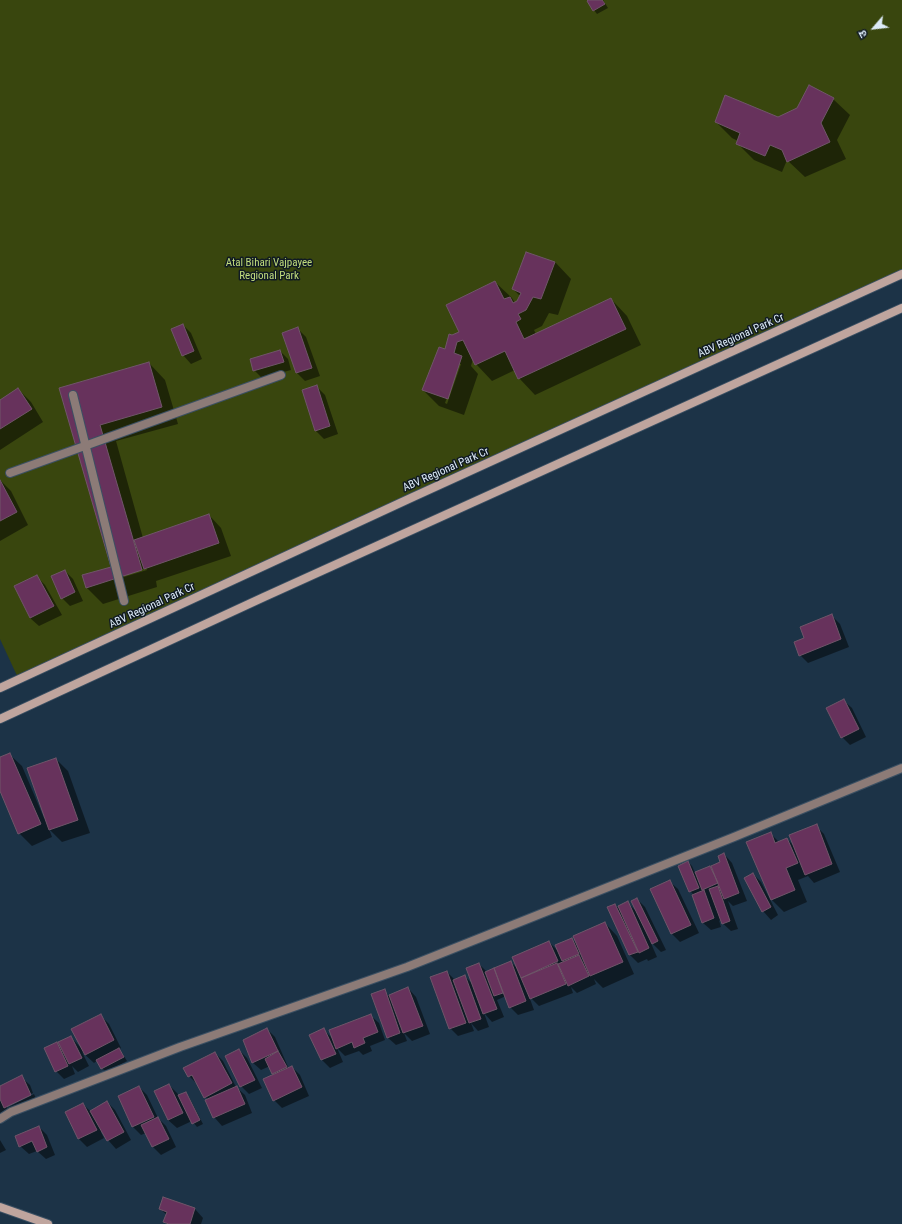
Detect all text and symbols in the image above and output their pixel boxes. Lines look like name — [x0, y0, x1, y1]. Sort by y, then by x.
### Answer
north arrow — [854, 8, 894, 48]
text: उ — [856, 28, 870, 40]
park label: Atal Bihari Vajpayee Regional Park — [226, 256, 312, 282]
street label: ABV Regional Park Cr — [696, 311, 786, 361]
street label: ABV Regional Park Cr — [401, 445, 491, 495]
street label: ABV Regional Park Cr — [107, 580, 197, 632]

